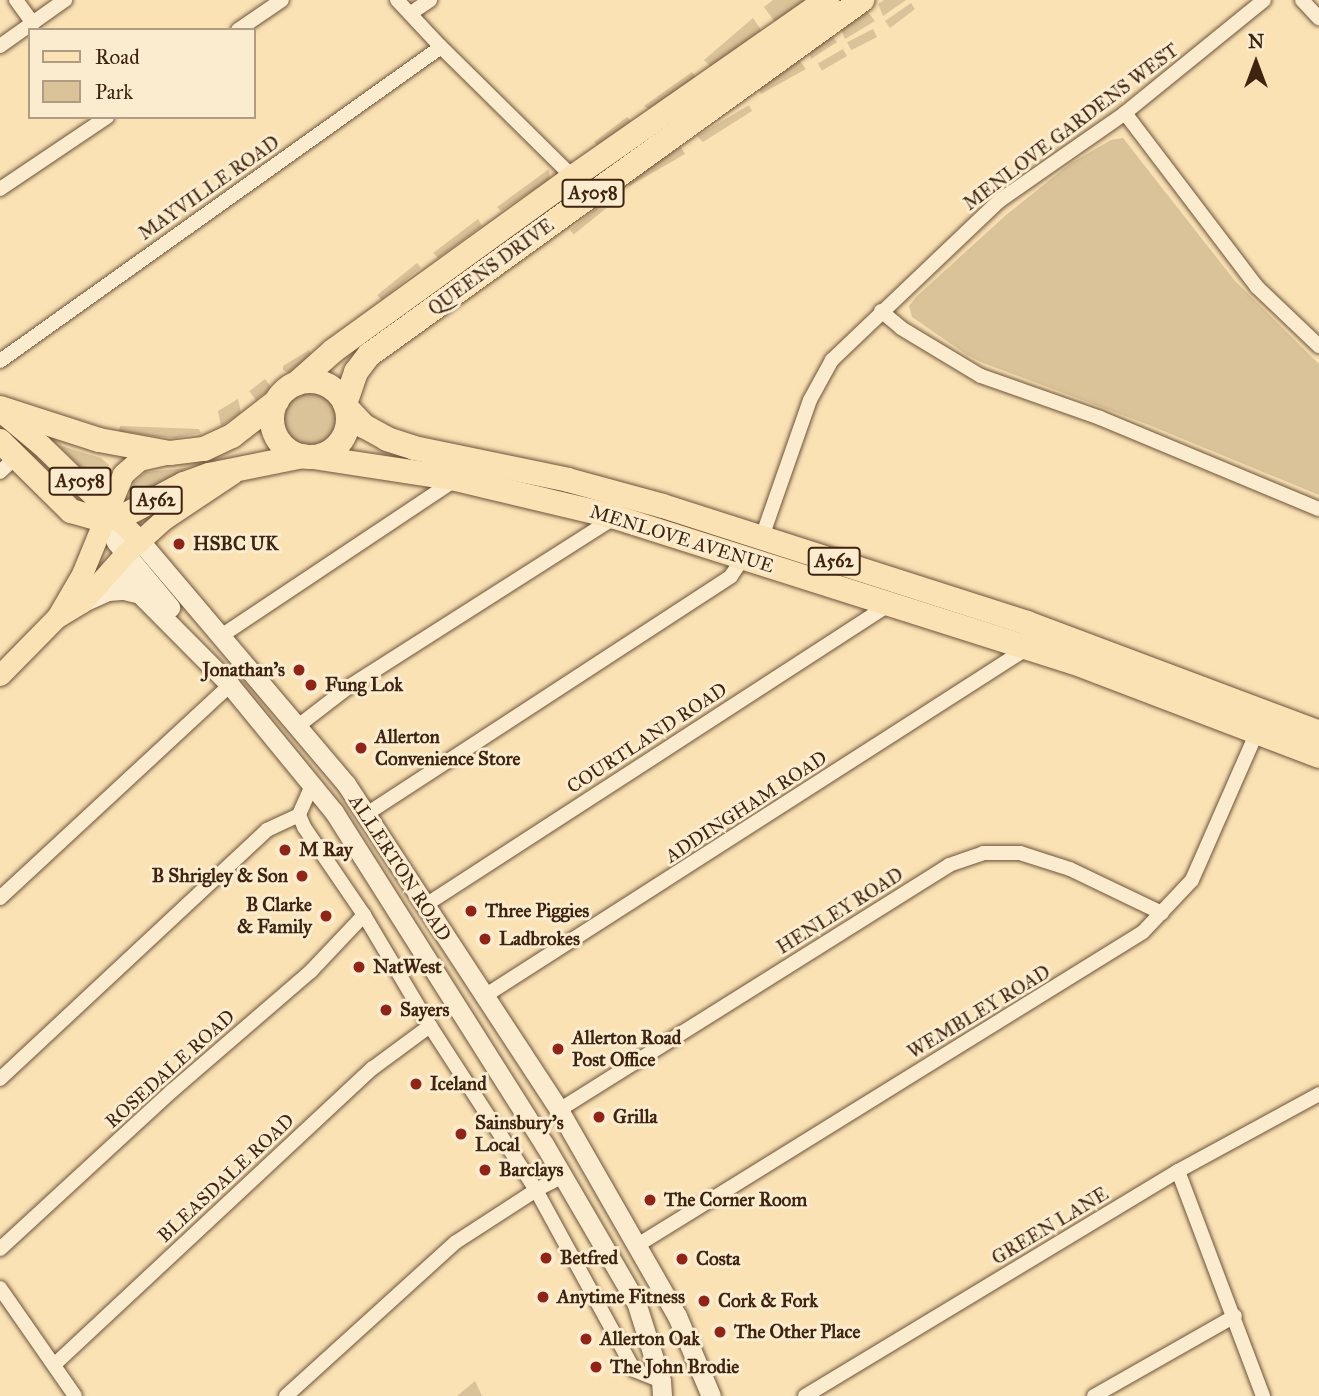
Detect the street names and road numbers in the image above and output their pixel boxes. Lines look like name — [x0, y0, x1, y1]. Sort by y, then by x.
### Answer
street label: MENLOVE GARDENS WEST — [959, 39, 1183, 215]
street label: MAYVILLE ROAD — [134, 131, 284, 245]
road number: A5058 — [562, 178, 624, 208]
street label: QUEENS DRIVE — [424, 214, 558, 320]
road number: A5058 — [48, 466, 112, 495]
road number: A562 — [128, 486, 184, 514]
street label: MENLOVE AVENUE — [587, 500, 777, 578]
road number: A562 — [806, 546, 862, 576]
street label: COURTLAND ROAD — [563, 678, 731, 798]
street label: ADDINGHAM ROAD — [661, 746, 831, 868]
street label: ALLERTON ROAD — [344, 790, 456, 946]
street label: HENLEY ROAD — [773, 863, 907, 959]
street label: WEMBLEY ROAD — [904, 960, 1054, 1064]
street label: ROSEDALE ROAD — [101, 1005, 239, 1133]
street label: BLEASDALE ROAD — [153, 1109, 299, 1247]
street label: GREEN LANE — [988, 1182, 1112, 1270]

